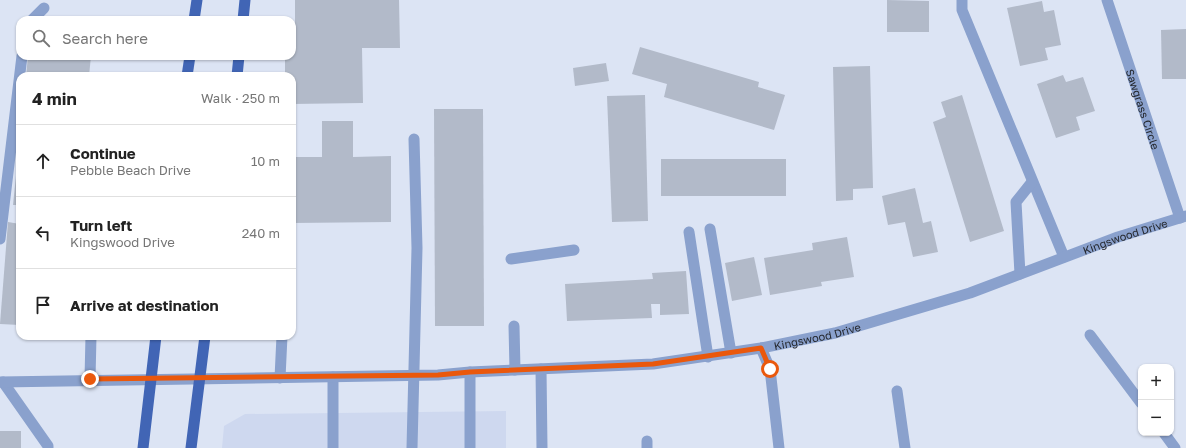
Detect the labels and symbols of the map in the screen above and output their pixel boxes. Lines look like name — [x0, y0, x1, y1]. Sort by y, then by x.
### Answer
street label: Sawgrass Circle — [1124, 67, 1163, 151]
street label: Kingswood Drive — [1081, 216, 1169, 256]
street label: Kingswood Drive — [773, 319, 862, 352]
route start — [761, 360, 779, 378]
route end — [81, 370, 99, 388]

